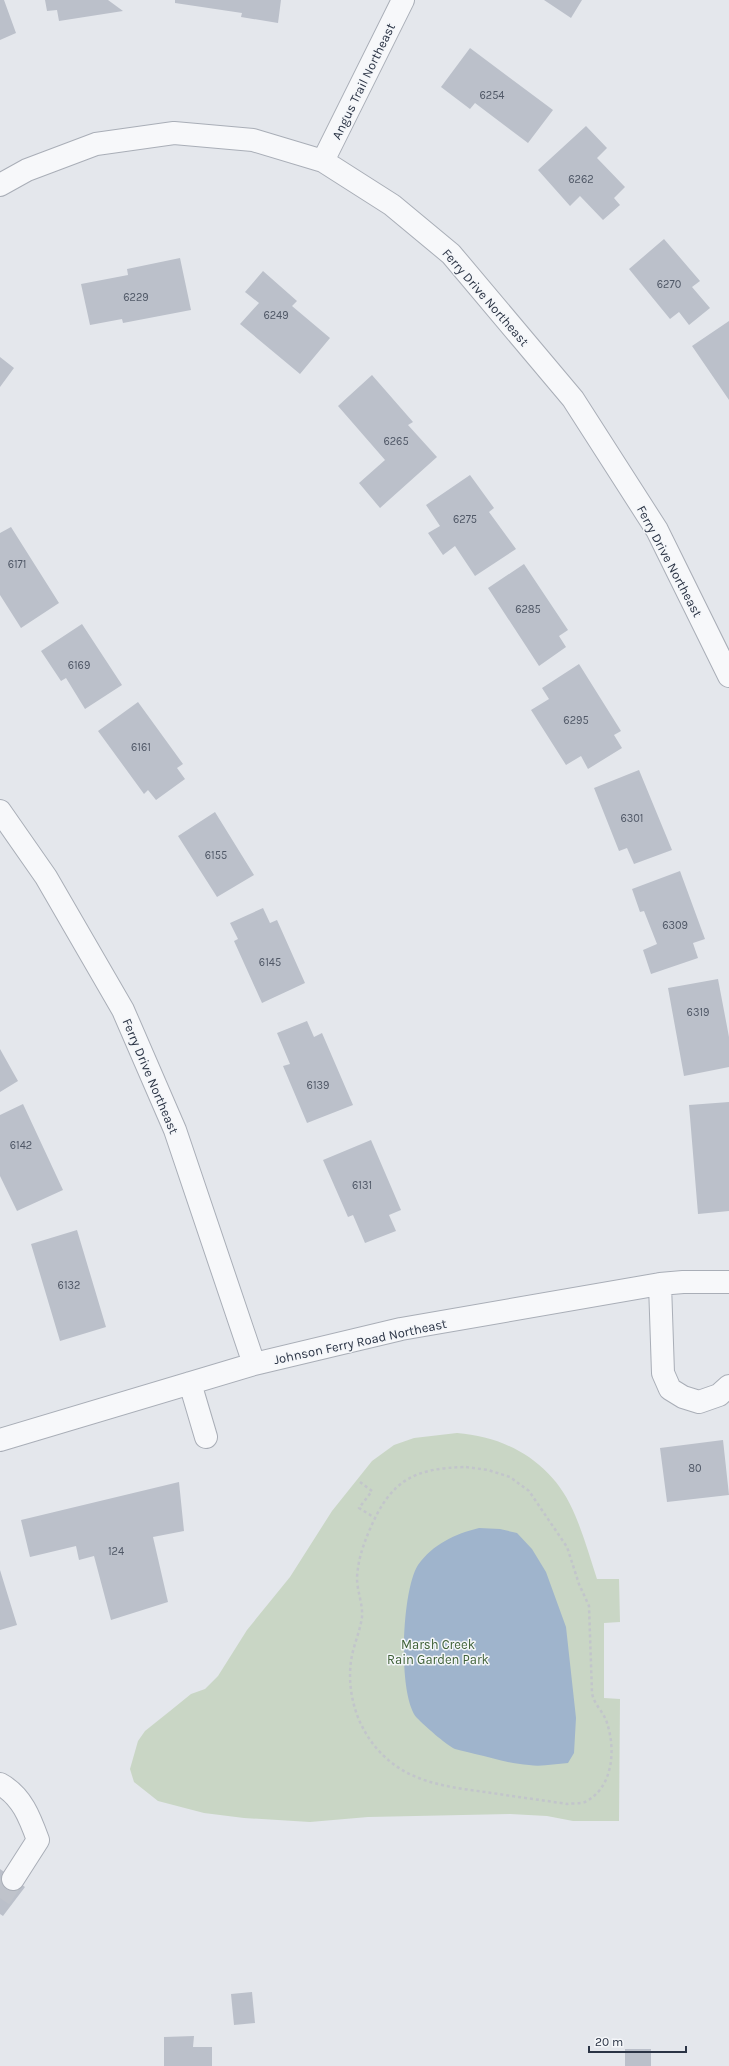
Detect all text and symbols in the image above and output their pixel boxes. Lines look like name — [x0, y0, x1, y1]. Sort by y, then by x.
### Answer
street label: Angus Trail Northeast — [329, 21, 398, 142]
house number: 6254 — [479, 89, 505, 102]
house number: 6262 — [568, 173, 594, 186]
street label: Ferry Drive Northeast — [439, 246, 532, 349]
house number: 6270 — [657, 278, 681, 291]
house number: 6229 — [123, 291, 149, 304]
house number: 6249 — [263, 309, 289, 322]
house number: 6265 — [383, 435, 409, 448]
street label: Ferry Drive Northeast — [634, 503, 705, 620]
house number: 6275 — [453, 513, 477, 526]
house number: 6171 — [8, 558, 26, 571]
house number: 6285 — [515, 603, 541, 616]
house number: 6169 — [68, 659, 90, 672]
house number: 6295 — [563, 714, 589, 727]
house number: 6161 — [131, 741, 151, 754]
house number: 6301 — [621, 812, 643, 825]
house number: 6155 — [205, 849, 227, 862]
house number: 6309 — [662, 919, 688, 932]
house number: 6145 — [259, 956, 281, 969]
house number: 6319 — [687, 1006, 709, 1019]
street label: Ferry Drive Northeast — [119, 1016, 182, 1136]
house number: 6139 — [307, 1079, 329, 1092]
house number: 6142 — [10, 1139, 32, 1152]
house number: 6131 — [352, 1179, 372, 1192]
house number: 6132 — [58, 1279, 80, 1292]
street label: Johnson Ferry Road Northeast — [272, 1316, 448, 1367]
house number: 80 — [688, 1462, 702, 1475]
house number: 124 — [108, 1545, 124, 1558]
park label: Marsh Creek Rain Garden Park — [387, 1637, 489, 1667]
scale bar — [589, 2028, 686, 2054]
text: 20 m — [595, 2035, 623, 2049]

